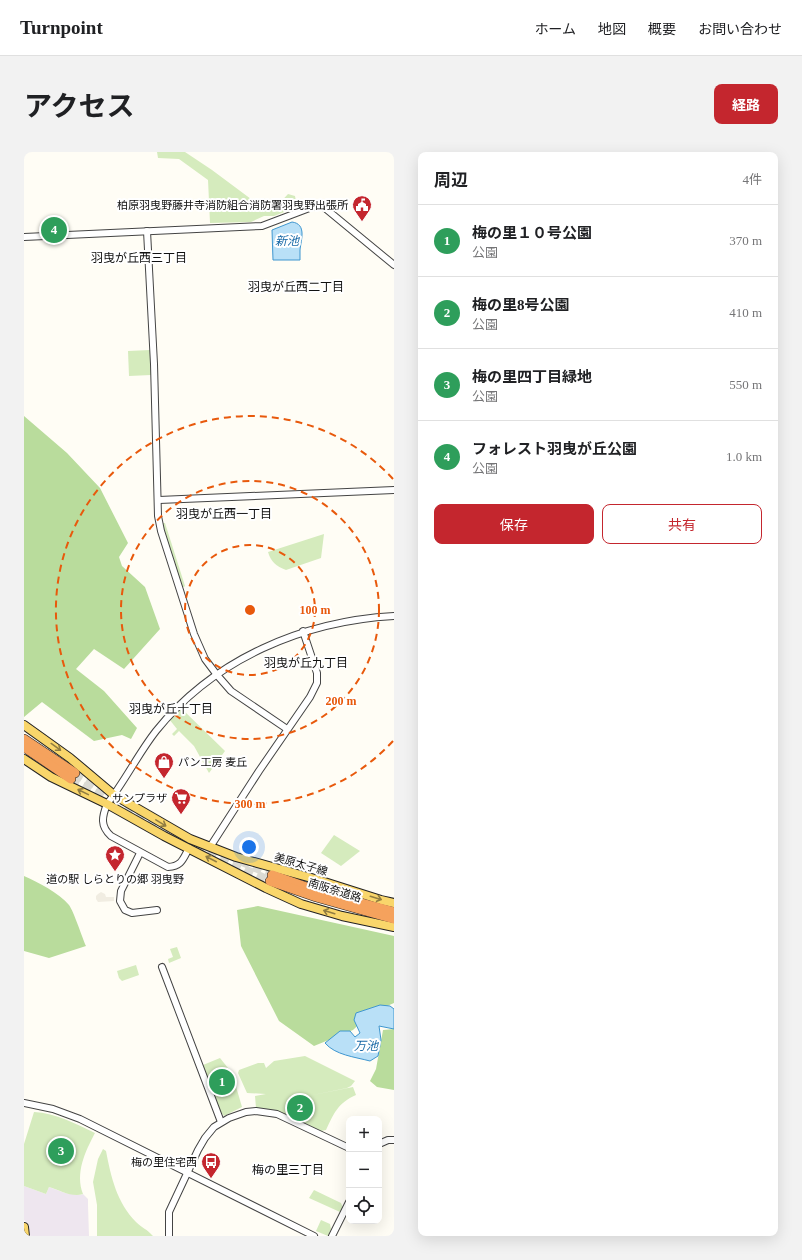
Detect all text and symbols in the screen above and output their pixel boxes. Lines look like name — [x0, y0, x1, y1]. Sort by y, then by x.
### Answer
text: Turnpoint — [20, 17, 103, 38]
text: ホーム — [534, 22, 576, 37]
text: 地図 — [598, 22, 626, 37]
text: 概要 — [648, 22, 676, 37]
text: お問い合わせ — [698, 22, 782, 37]
button: 経路 — [714, 84, 778, 124]
text: アクセス — [24, 91, 135, 122]
text: 周辺 — [434, 171, 468, 190]
text: 4件 — [742, 172, 762, 187]
public building icon: 柏原羽曳野藤井寺消防組合消防署羽曳野出張所 — [351, 194, 373, 222]
place label: 柏原羽曳野藤井寺消防組合消防署羽曳野出張所 — [117, 199, 349, 211]
pin: 4 — [41, 215, 67, 245]
text: 梅の里１０号公園 — [472, 225, 592, 241]
text: 1 — [444, 233, 450, 248]
text: 370 m — [729, 233, 762, 248]
water label: 新池 — [275, 234, 300, 248]
text: 公園 — [472, 245, 498, 260]
district label: 羽曳が丘西三丁目 — [91, 251, 187, 265]
district label: 羽曳が丘西二丁目 — [248, 280, 344, 294]
text: 梅の里8号公園 — [472, 297, 570, 313]
text: 2 — [444, 305, 450, 320]
text: 410 m — [729, 305, 762, 320]
text: 公園 — [472, 317, 498, 332]
text: 梅の里四丁目緑地 — [472, 369, 592, 385]
text: 3 — [444, 377, 450, 392]
text: 550 m — [729, 377, 762, 392]
text: 公園 — [472, 389, 498, 404]
text: フォレスト羽曳が丘公園 — [472, 441, 637, 457]
text: 4 — [444, 449, 450, 464]
text: 1.0 km — [726, 449, 762, 464]
text: 公園 — [472, 461, 498, 476]
button: 保存 — [434, 504, 594, 544]
button: 共有 — [602, 504, 762, 544]
district label: 羽曳が丘西一丁目 — [176, 507, 272, 521]
centre of rings — [243, 603, 257, 617]
text: 100 m — [300, 603, 331, 617]
district label: 羽曳が丘九丁目 — [264, 656, 348, 670]
text: 200 m — [326, 694, 357, 708]
district label: 羽曳が丘十丁目 — [129, 702, 213, 716]
one-way arrow — [50, 743, 61, 751]
shop icon: パン工房 麦丘 — [153, 751, 175, 779]
place label: パン工房 麦丘 — [178, 756, 247, 768]
supermarket icon: サンプラザ — [170, 787, 192, 815]
one-way arrow — [77, 788, 89, 796]
place label: サンプラザ — [112, 792, 167, 804]
text: 300 m — [235, 797, 266, 811]
one-way arrow — [155, 819, 167, 827]
your location — [239, 837, 259, 857]
place icon: 道の駅 しらとりの郷 羽曳野 — [104, 844, 126, 872]
street label: 美原太子線 — [273, 851, 329, 877]
one-way arrow — [205, 855, 217, 862]
place label: 道の駅 しらとりの郷 羽曳野 — [46, 873, 184, 885]
street label: 南阪奈道路 — [307, 876, 363, 904]
one-way arrow — [369, 895, 382, 902]
one-way arrow — [323, 908, 336, 915]
water label: 万池 — [354, 1039, 379, 1053]
pin: 1 — [209, 1067, 235, 1097]
pin: 2 — [287, 1093, 313, 1123]
map controls — [346, 1116, 382, 1224]
button: + — [346, 1116, 382, 1152]
pin: 3 — [48, 1136, 74, 1166]
bus stop icon: 梅の里住宅西 — [200, 1151, 222, 1179]
button: − — [346, 1152, 382, 1188]
place label: 梅の里住宅西 — [131, 1156, 197, 1168]
district label: 梅の里三丁目 — [252, 1163, 324, 1177]
button: locate — [346, 1188, 382, 1224]

